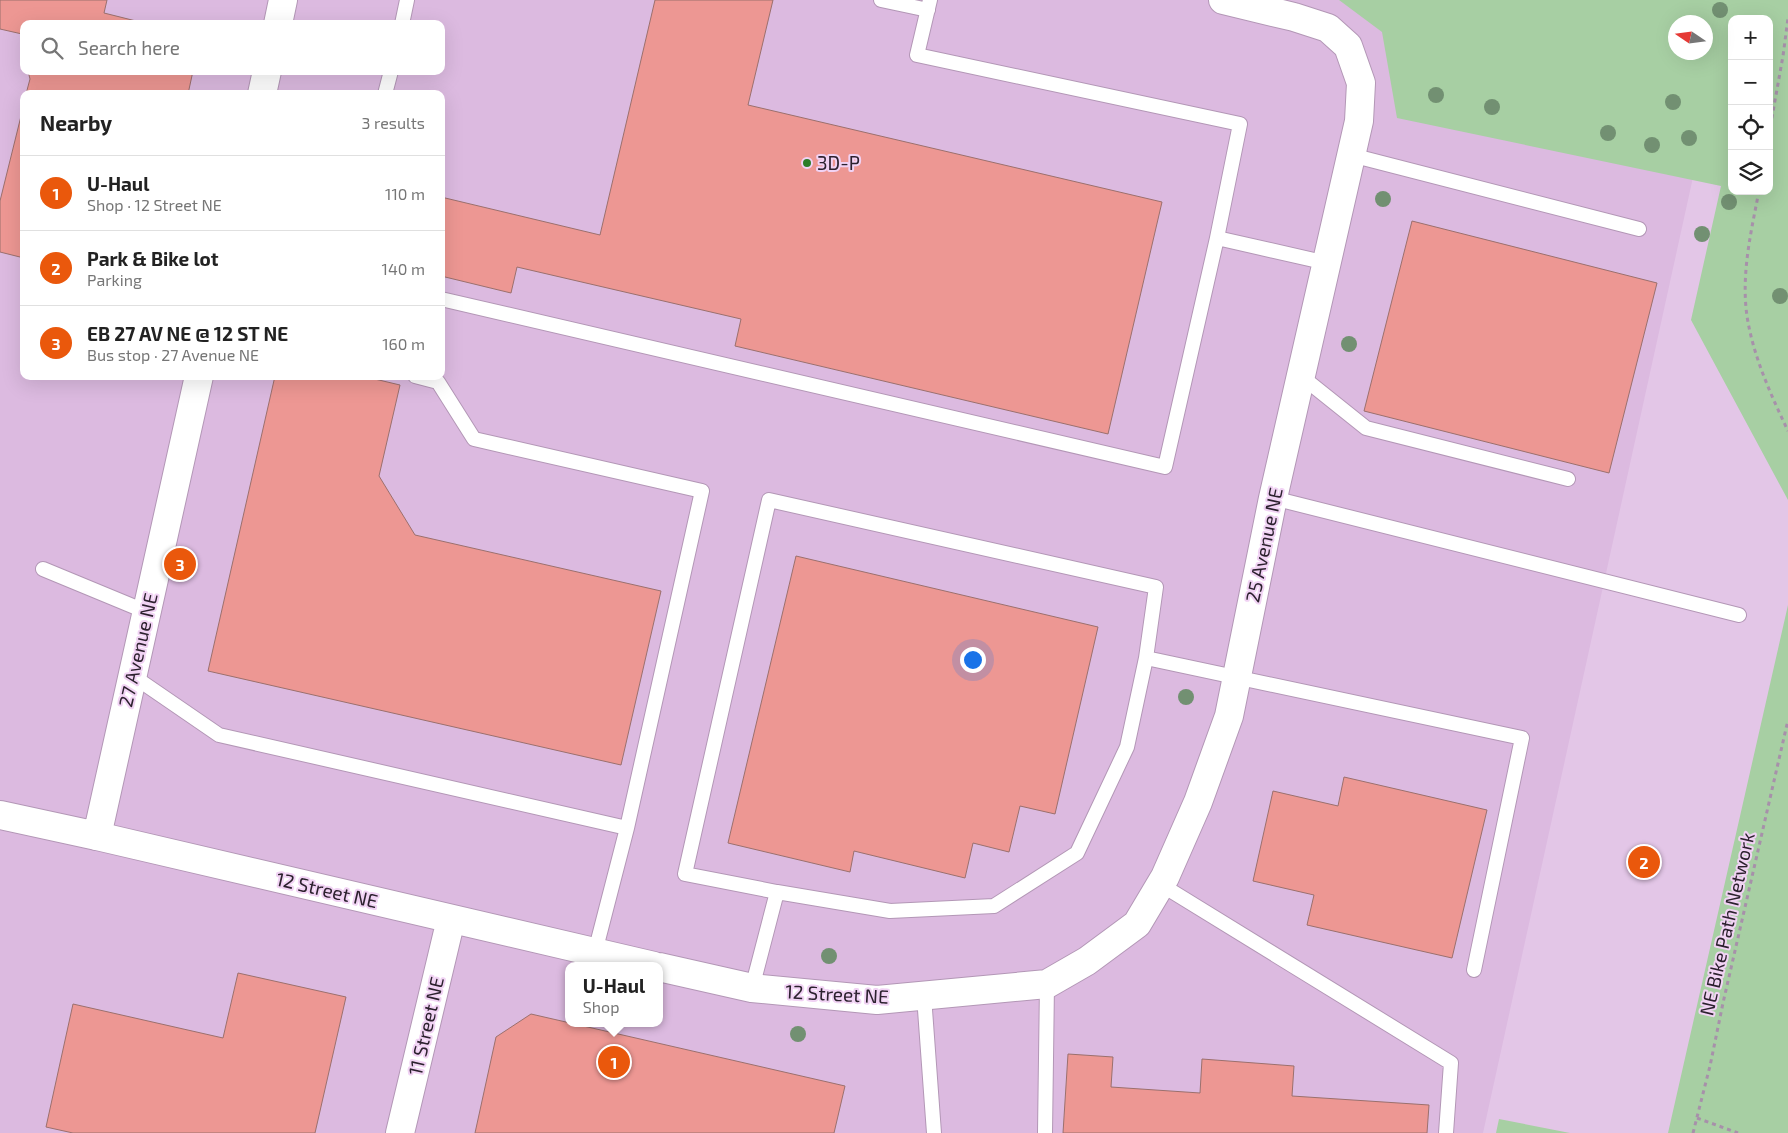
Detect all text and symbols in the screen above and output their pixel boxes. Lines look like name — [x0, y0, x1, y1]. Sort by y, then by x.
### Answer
north arrow — [1668, 15, 1713, 60]
map controls — [1728, 15, 1773, 195]
button: + — [1728, 15, 1773, 60]
search box — [20, 20, 445, 75]
icon: search — [38, 34, 66, 62]
text: Search here — [78, 36, 180, 59]
button: − — [1728, 60, 1773, 105]
button: locate — [1728, 105, 1773, 150]
text: Nearby — [40, 110, 112, 135]
text: 3 results — [362, 113, 425, 132]
button: layers — [1728, 150, 1773, 195]
place label: 3D-P — [817, 151, 860, 174]
marker: 3D-P — [801, 157, 813, 169]
text: U-Haul — [87, 172, 149, 195]
text: 1 — [53, 184, 59, 203]
text: 110 m — [385, 184, 425, 203]
text: Shop · 12 Street NE — [87, 195, 222, 214]
text: Park & Bike lot — [87, 247, 219, 270]
text: 2 — [51, 259, 61, 278]
text: 140 m — [382, 259, 425, 278]
text: Parking — [87, 270, 142, 289]
text: EB 27 AV NE @ 12 ST NE — [87, 322, 288, 345]
text: 3 — [51, 334, 61, 353]
text: 160 m — [382, 334, 425, 353]
text: Bus stop · 27 Avenue NE — [87, 345, 259, 364]
street label: 25 Avenue NE — [1240, 485, 1287, 604]
pin: 3 — [164, 545, 196, 583]
street label: 27 Avenue NE — [113, 591, 162, 709]
your location — [960, 647, 986, 673]
street label: NE Bike Path Network — [1694, 830, 1759, 1018]
pin: 2 — [1628, 843, 1660, 881]
street label: 12 Street NE — [274, 867, 380, 912]
popup — [565, 962, 663, 1027]
street label: 11 Street NE — [403, 974, 448, 1077]
text: U-Haul — [583, 974, 645, 997]
street label: 12 Street NE — [785, 979, 889, 1008]
text: Shop — [583, 997, 619, 1016]
pin: 1 — [598, 1043, 630, 1081]

